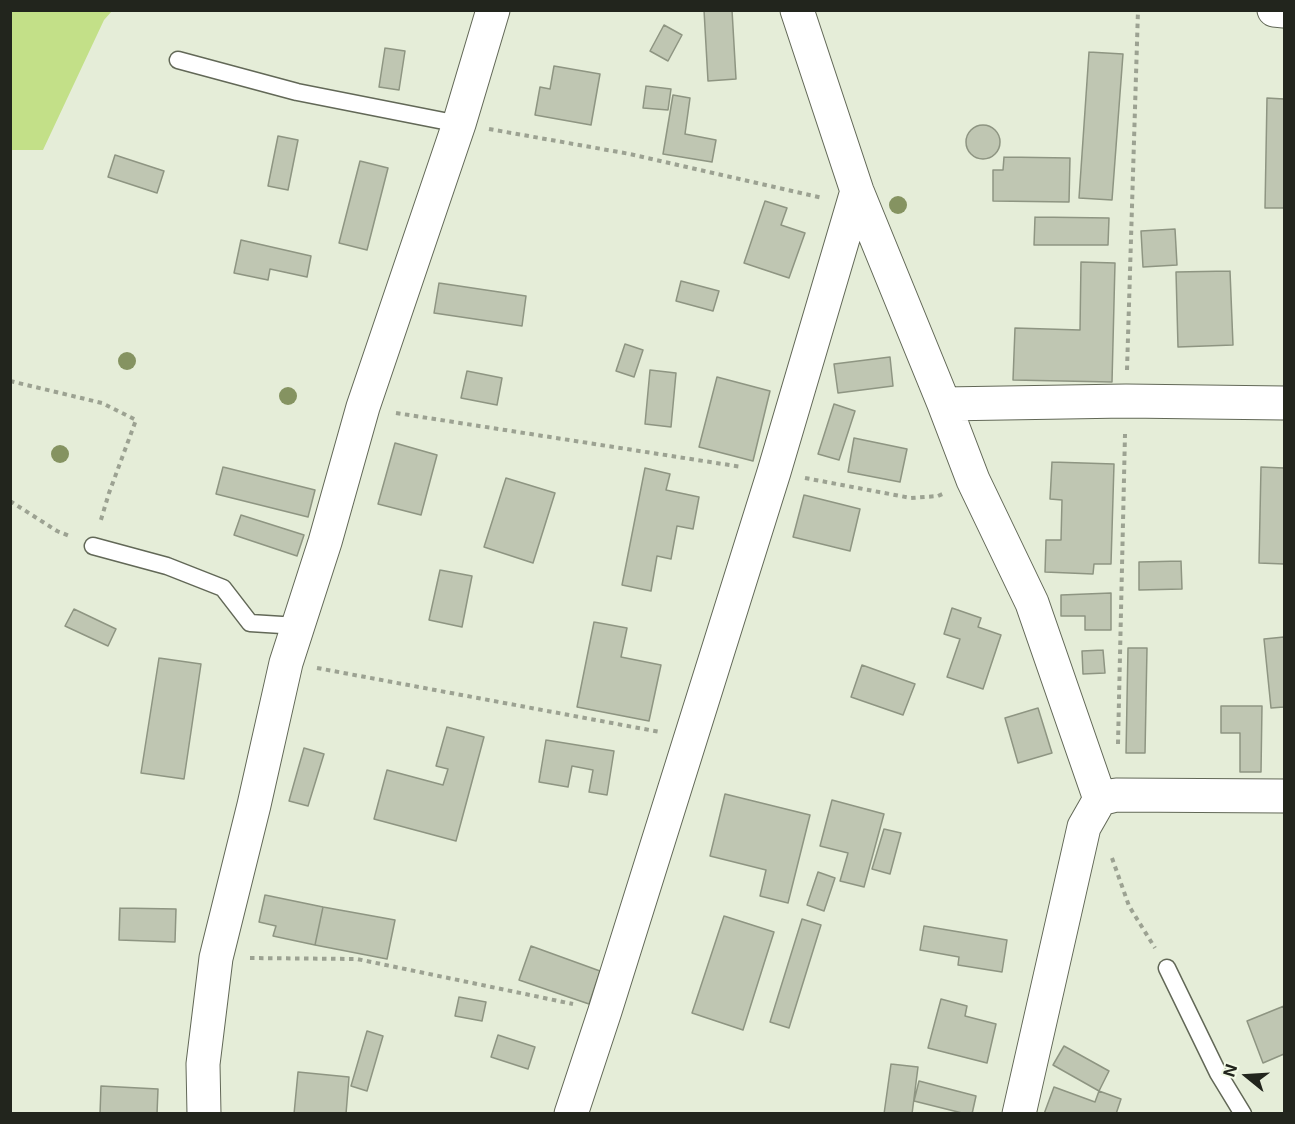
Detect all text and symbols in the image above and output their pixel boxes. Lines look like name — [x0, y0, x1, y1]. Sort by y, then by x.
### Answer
north arrow — [1217, 1046, 1277, 1106]
text: N — [1218, 1062, 1241, 1079]

